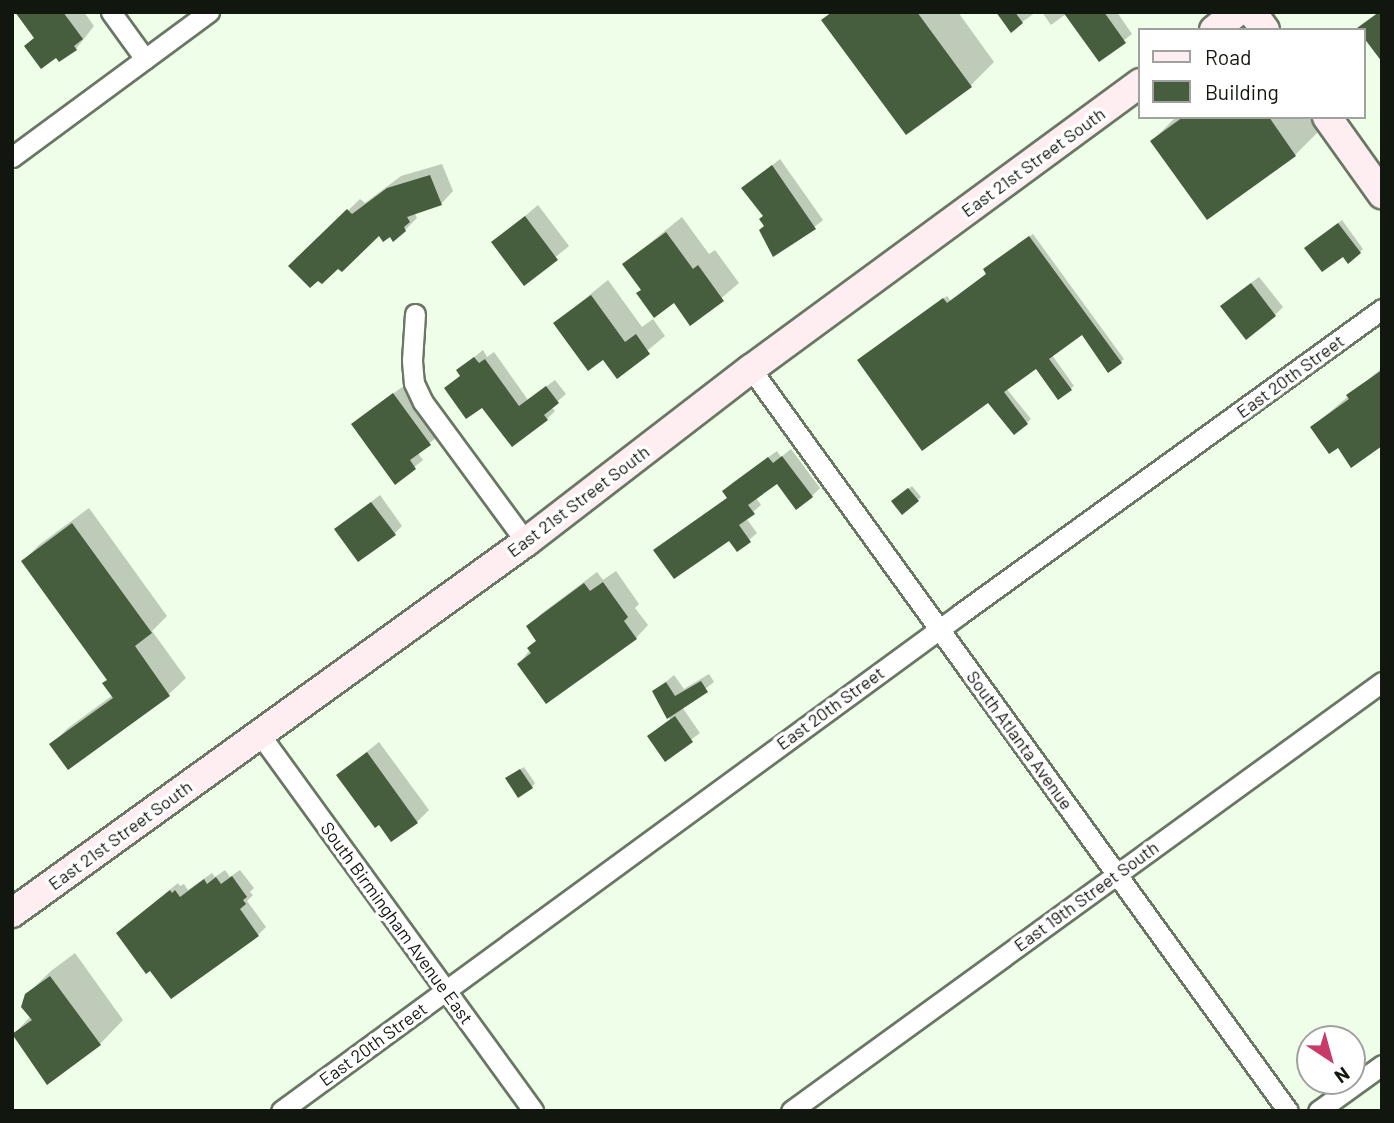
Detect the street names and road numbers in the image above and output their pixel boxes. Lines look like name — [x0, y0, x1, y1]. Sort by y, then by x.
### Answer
street label: East 21st Street South — [957, 103, 1109, 221]
street label: East 20th Street — [1232, 330, 1348, 422]
street label: East 21st Street South — [503, 441, 653, 561]
street label: East 20th Street — [772, 662, 888, 754]
street label: South Atlanta Avenue — [962, 666, 1078, 814]
street label: East 21st Street South — [44, 776, 196, 894]
street label: South Birmingham Avenue East — [316, 818, 478, 1028]
street label: East 19th Street South — [1010, 836, 1162, 956]
street label: East 20th Street — [315, 998, 431, 1090]

